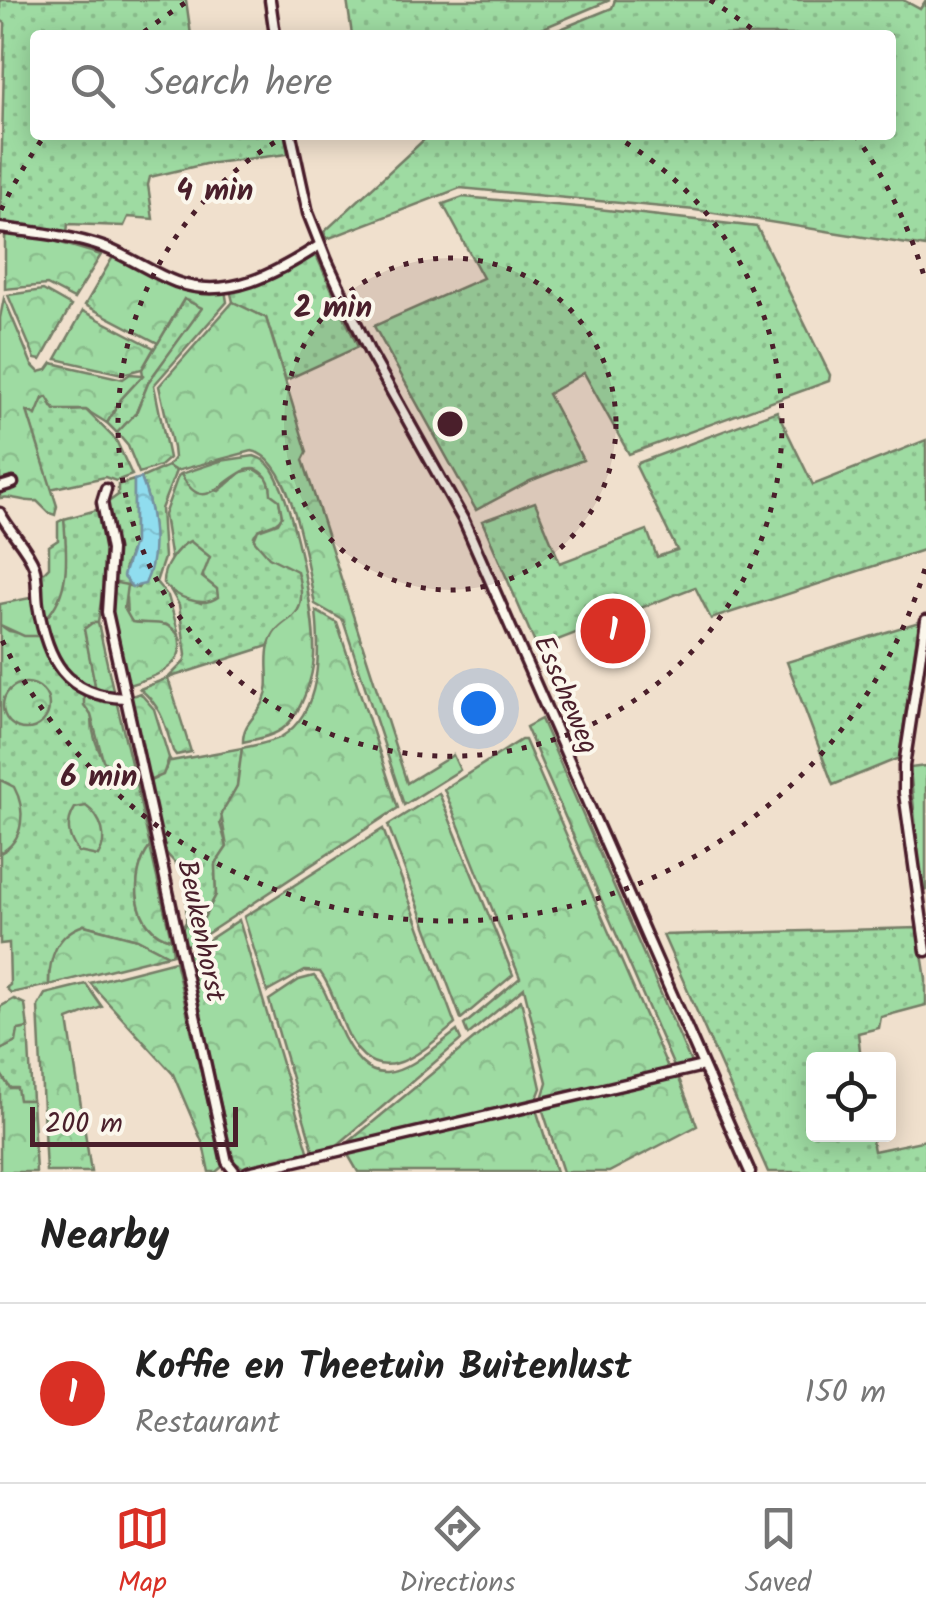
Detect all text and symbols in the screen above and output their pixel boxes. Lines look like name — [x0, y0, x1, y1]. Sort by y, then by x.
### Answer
search box — [30, 30, 896, 140]
text: Search here — [145, 55, 332, 115]
icon: search — [65, 58, 120, 113]
text: 4 min — [177, 168, 253, 216]
text: 2 min — [294, 285, 372, 333]
centre of rings — [432, 406, 468, 442]
pin: 1 — [580, 594, 646, 668]
street label: Esscheweg — [520, 629, 610, 761]
your location — [453, 683, 504, 734]
text: 6 min — [61, 754, 137, 802]
street label: Beukenhorst — [163, 856, 237, 1007]
map controls — [806, 1052, 896, 1142]
button: locate — [806, 1052, 896, 1142]
scale bar — [30, 1102, 238, 1146]
text: 200 m — [45, 1102, 123, 1147]
text: Nearby — [40, 1204, 169, 1271]
text: Koffie en Theetuin Buitenlust — [135, 1338, 631, 1398]
text: 1 — [68, 1368, 77, 1419]
text: 150 m — [804, 1368, 886, 1419]
text: Restaurant — [135, 1398, 280, 1449]
tab: Map — [115, 1501, 170, 1606]
tab: Directions — [399, 1501, 515, 1606]
tab: Saved — [745, 1501, 811, 1606]

